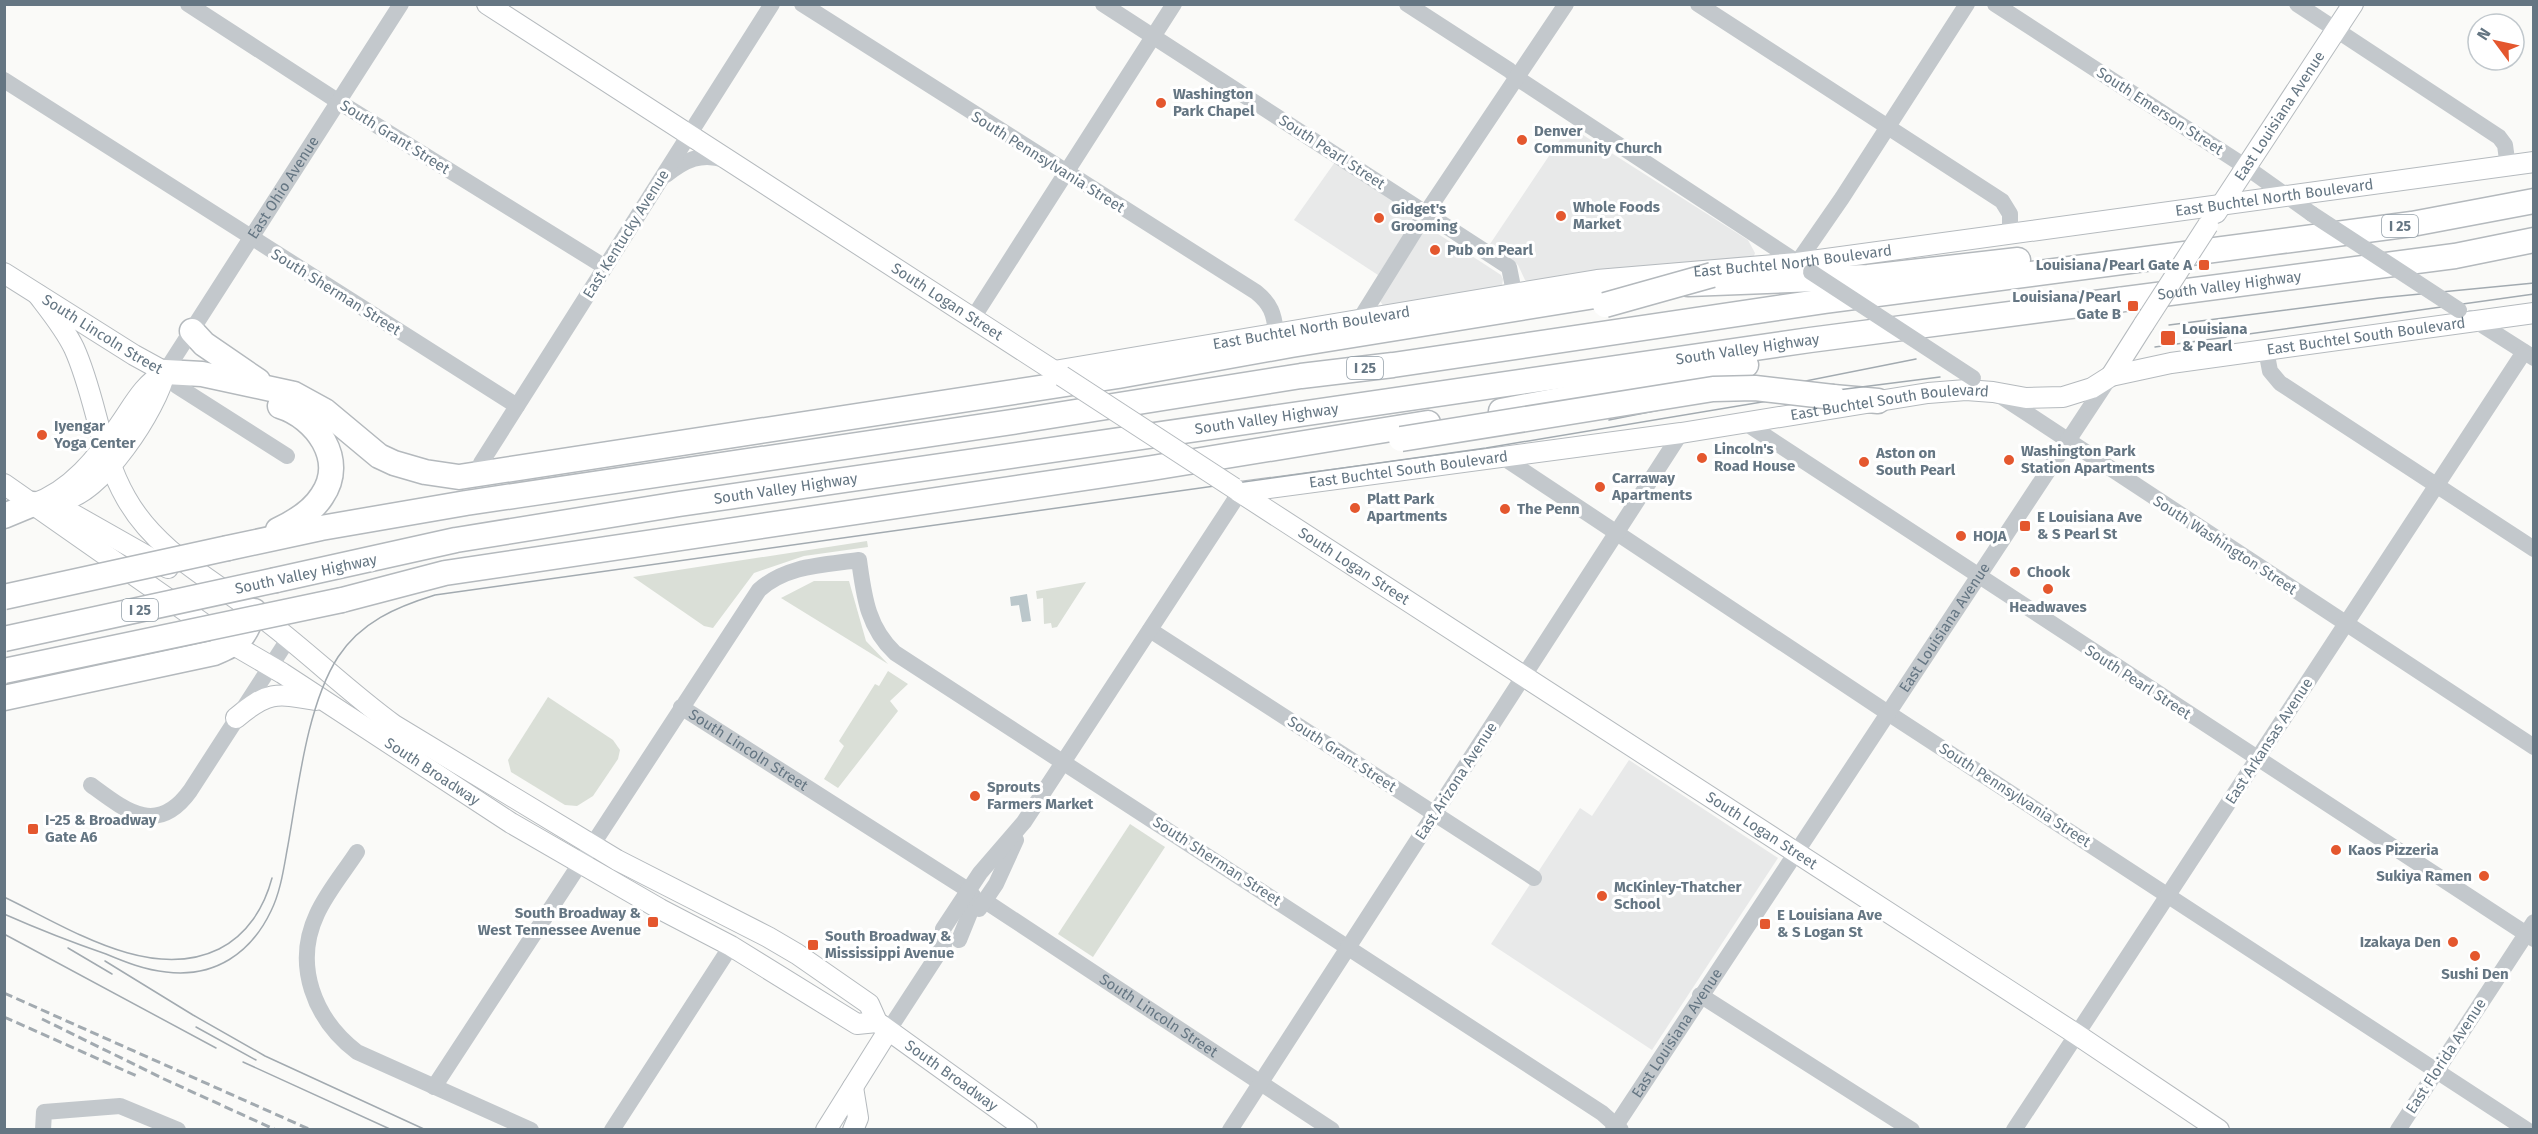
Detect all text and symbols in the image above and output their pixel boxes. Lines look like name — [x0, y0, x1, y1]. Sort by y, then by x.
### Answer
north arrow — [2466, 12, 2526, 72]
text: N — [2473, 24, 2495, 44]
street label: East Louisiana Avenue — [2231, 48, 2329, 184]
street label: South Emerson Street — [2093, 63, 2227, 159]
place label: Washington Park Chapel — [1173, 85, 1255, 120]
street label: South Grant Street — [337, 96, 454, 178]
marker: Washington Park Chapel — [1154, 96, 1168, 110]
street label: South Pennsylvania Street — [968, 107, 1128, 217]
street label: South Pearl Street — [1275, 111, 1389, 193]
place label: Denver Community Church — [1534, 122, 1662, 157]
street label: East Ohio Avenue — [244, 133, 323, 242]
marker: Denver Community Church — [1515, 133, 1529, 147]
street label: East Kentucky Avenue — [579, 166, 673, 302]
street label: East Buchtel North Boulevard — [2174, 175, 2374, 220]
place label: Whole Foods Market — [1573, 198, 1660, 233]
place label: Gidget's Grooming — [1391, 200, 1458, 235]
marker: Whole Foods Market — [1554, 209, 1568, 223]
marker: Gidget's Grooming — [1372, 211, 1386, 225]
road number: I 25 — [2382, 215, 2418, 237]
place label: Pub on Pearl — [1447, 241, 1534, 259]
street label: East Buchtel North Boulevard — [1692, 241, 1893, 281]
marker: Pub on Pearl — [1428, 243, 1442, 257]
street label: South Sherman Street — [268, 245, 405, 339]
place label: Louisiana/Pearl Gate A — [2036, 256, 2193, 274]
marker: Louisiana/Pearl Gate A — [2197, 258, 2211, 272]
street label: South Logan Street — [888, 259, 1007, 345]
street label: South Valley Highway — [2156, 267, 2303, 304]
place label: Louisiana/Pearl Gate B — [2012, 288, 2122, 323]
street label: South Lincoln Street — [39, 290, 166, 378]
marker: Louisiana/Pearl Gate B — [2126, 299, 2140, 313]
street label: East Buchtel North Boulevard — [1211, 302, 1411, 353]
street label: East Buchtel South Boulevard — [2265, 314, 2467, 359]
place label: Louisiana & Pearl — [2182, 320, 2247, 355]
marker: Louisiana & Pearl — [2159, 329, 2177, 347]
street label: South Valley Highway — [1675, 330, 1821, 368]
road number: I 25 — [1347, 357, 1383, 379]
street label: East Buchtel South Boulevard — [1789, 381, 1990, 424]
street label: South Valley Highway — [1194, 399, 1340, 438]
place label: Iyengar Yoga Center — [53, 417, 136, 452]
marker: Iyengar Yoga Center — [35, 428, 49, 442]
place label: Lincoln's Road House — [1714, 440, 1795, 475]
place label: Washington Park Station Apartments — [2021, 442, 2155, 477]
place label: Aston on South Pearl — [1875, 444, 1956, 479]
street label: East Buchtel South Boulevard — [1308, 447, 1509, 492]
marker: Lincoln's Road House — [1695, 451, 1709, 465]
marker: Washington Park Station Apartments — [2002, 453, 2016, 467]
marker: Aston on South Pearl — [1857, 455, 1871, 469]
street label: South Valley Highway — [713, 469, 859, 508]
place label: Carraway Apartments — [1611, 469, 1692, 504]
marker: Carraway Apartments — [1593, 480, 1607, 494]
place label: Platt Park Apartments — [1366, 490, 1447, 525]
street label: South Washington Street — [2150, 492, 2301, 599]
place label: The Penn — [1517, 500, 1580, 518]
marker: Platt Park Apartments — [1348, 501, 1362, 515]
marker: The Penn — [1498, 502, 1512, 516]
place label: E Louisiana Ave & S Pearl St — [2037, 508, 2142, 543]
marker: E Louisiana Ave & S Pearl St — [2018, 519, 2032, 533]
street label: South Logan Street — [1295, 523, 1413, 609]
place label: HOJA — [1973, 527, 2008, 545]
marker: HOJA — [1954, 529, 1968, 543]
street label: South Valley Highway — [233, 550, 379, 598]
street label: East Louisiana Avenue — [1895, 559, 1994, 696]
place label: Chook — [2027, 563, 2071, 581]
marker: Chook — [2008, 565, 2022, 579]
marker: Headwaves — [2041, 582, 2055, 596]
place label: Headwaves — [2009, 598, 2087, 616]
road number: I 25 — [122, 599, 158, 621]
street label: South Pearl Street — [2081, 641, 2195, 723]
street label: East Arkansas Avenue — [2222, 675, 2316, 807]
street label: South Lincoln Street — [685, 705, 812, 795]
street label: South Grant Street — [1284, 712, 1400, 796]
street label: East Arizona Avenue — [1411, 719, 1501, 843]
street label: South Broadway — [381, 734, 484, 809]
street label: South Pennsylvania Street — [1936, 739, 2095, 851]
place label: Sprouts Farmers Market — [987, 778, 1094, 813]
street label: South Logan Street — [1703, 788, 1821, 873]
marker: Sprouts Farmers Market — [968, 789, 982, 803]
place label: I-25 & Broadway Gate A6 — [45, 811, 157, 846]
street label: South Sherman Street — [1150, 813, 1285, 910]
marker: I-25 & Broadway Gate A6 — [26, 822, 40, 836]
place label: Kaos Pizzeria — [2348, 841, 2439, 859]
marker: Kaos Pizzeria — [2329, 843, 2343, 857]
place label: Sukiya Ramen — [2376, 867, 2472, 885]
marker: Sukiya Ramen — [2477, 869, 2491, 883]
place label: McKinley-Thatcher School — [1614, 878, 1742, 913]
marker: McKinley-Thatcher School — [1595, 889, 1609, 903]
place label: South Broadway & West Tennessee Avenue — [478, 904, 642, 939]
place label: E Louisiana Ave & S Logan St — [1777, 906, 1882, 941]
marker: South Broadway & West Tennessee Avenue — [646, 915, 660, 929]
marker: E Louisiana Ave & S Logan St — [1758, 917, 1772, 931]
place label: South Broadway & Mississippi Avenue — [825, 927, 954, 962]
place label: Izakaya Den — [2360, 933, 2441, 951]
marker: Izakaya Den — [2446, 935, 2460, 949]
marker: South Broadway & Mississippi Avenue — [806, 938, 820, 952]
marker: Sushi Den — [2468, 949, 2482, 963]
street label: East Louisiana Avenue — [1628, 965, 1726, 1101]
place label: Sushi Den — [2441, 965, 2509, 983]
street label: South Lincoln Street — [1096, 970, 1222, 1061]
street label: East Florida Avenue — [2402, 995, 2490, 1117]
street label: South Broadway — [901, 1036, 1002, 1115]

